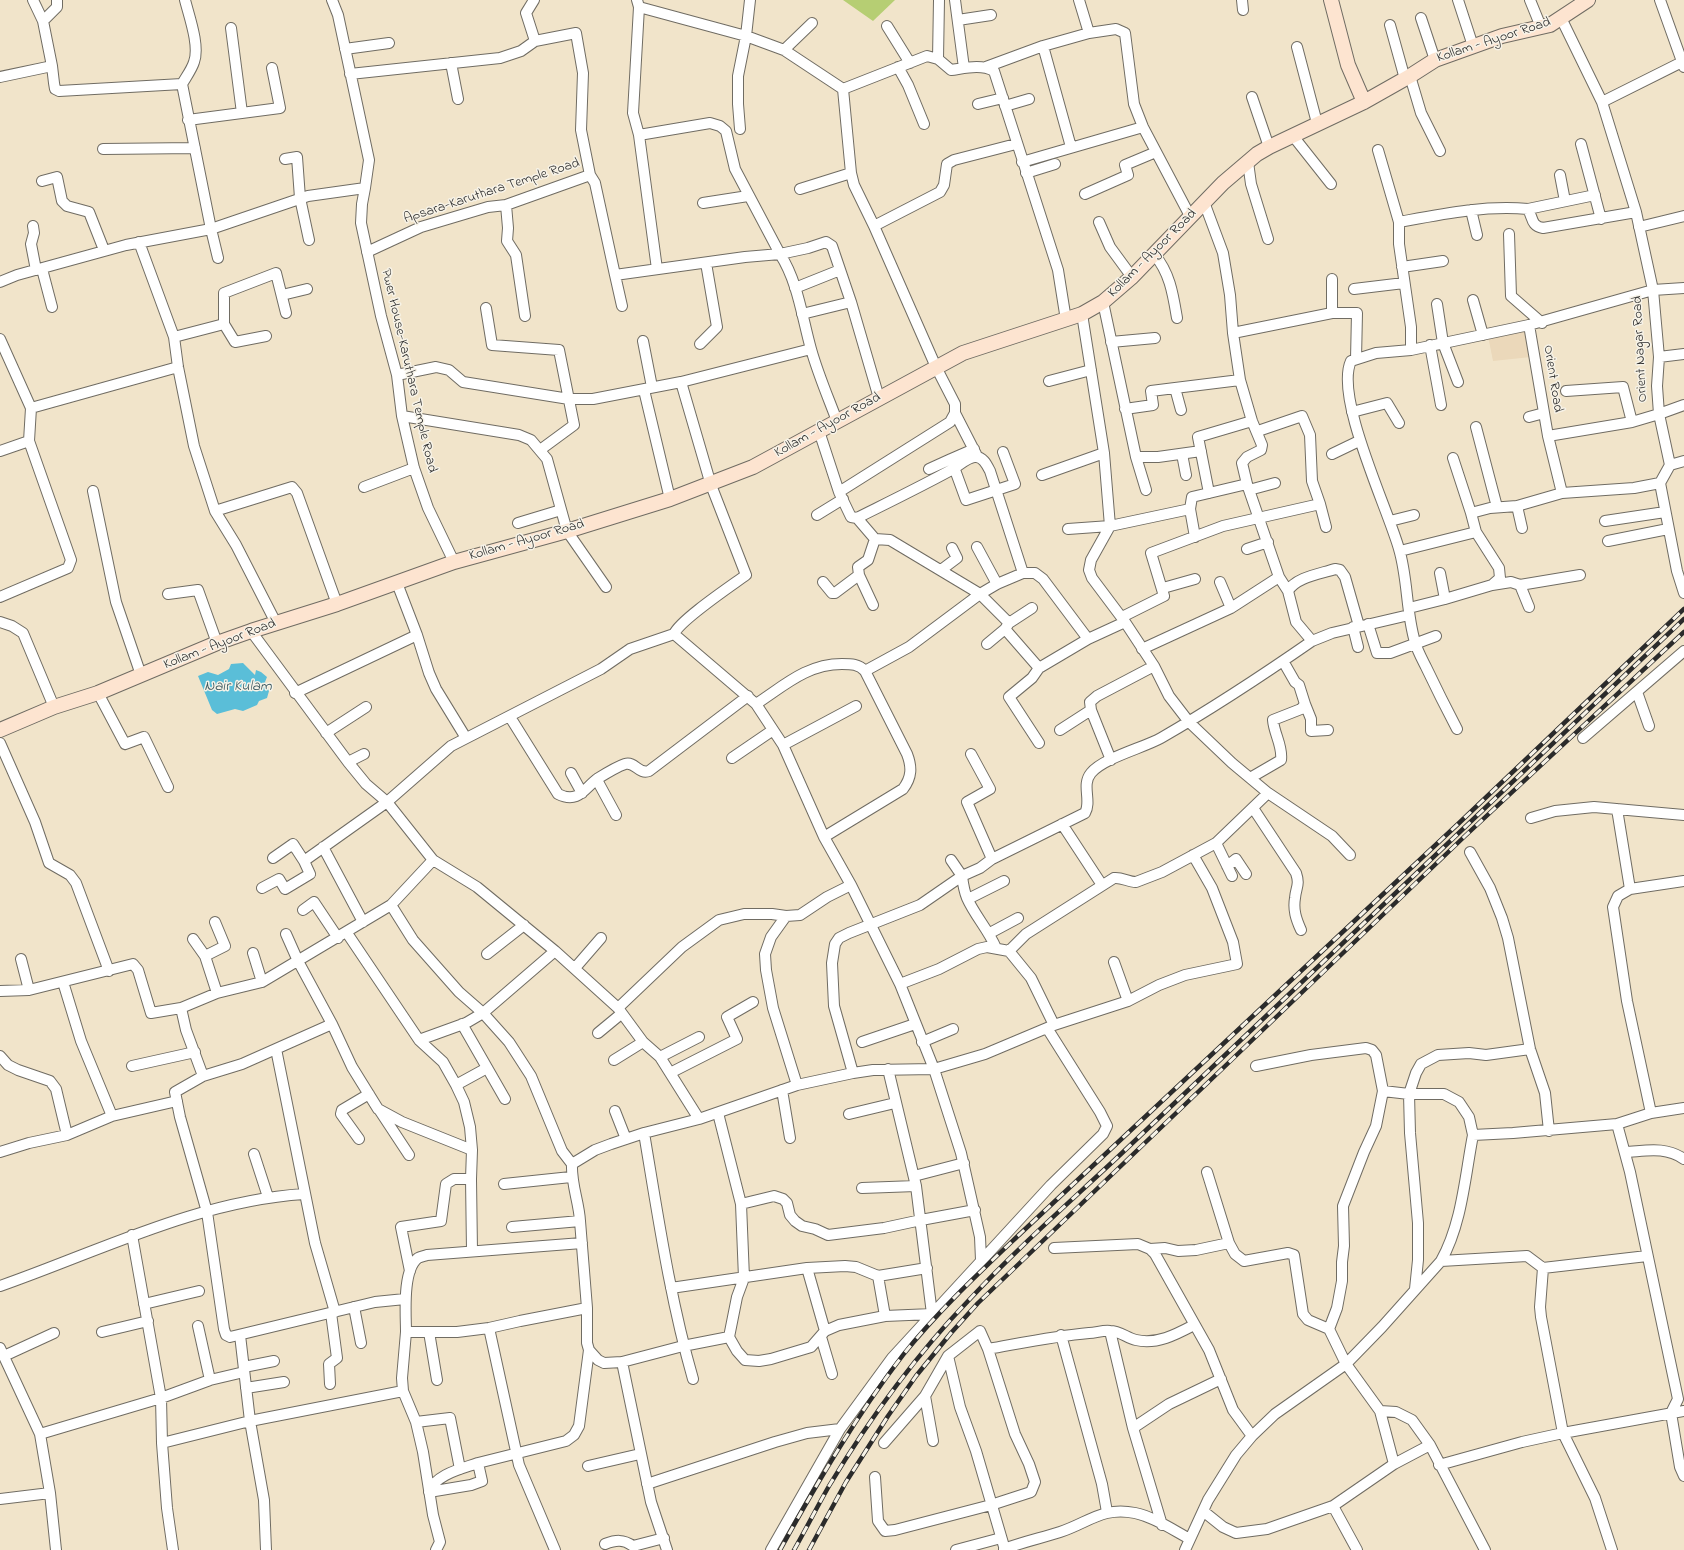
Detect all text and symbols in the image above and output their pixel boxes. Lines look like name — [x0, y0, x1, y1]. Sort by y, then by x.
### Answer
street label: Kollam - Ayoor Road — [1435, 15, 1553, 67]
street label: Apsara-Karuthara Temple Road — [402, 156, 582, 228]
street label: Kollam - Ayoor Road — [1105, 206, 1201, 302]
street label: Pwer House-Karuthara Temple Road — [376, 268, 440, 474]
street label: Orient Nagar Road — [1630, 295, 1652, 403]
street label: Orient Road — [1538, 344, 1566, 414]
street label: Kollam - Ayoor Road — [772, 390, 884, 462]
street label: Kollam - Ayoor Road — [468, 517, 586, 565]
street label: Kollam - Ayoor Road — [162, 616, 278, 674]
water label: Nair Kulam — [204, 679, 272, 697]

